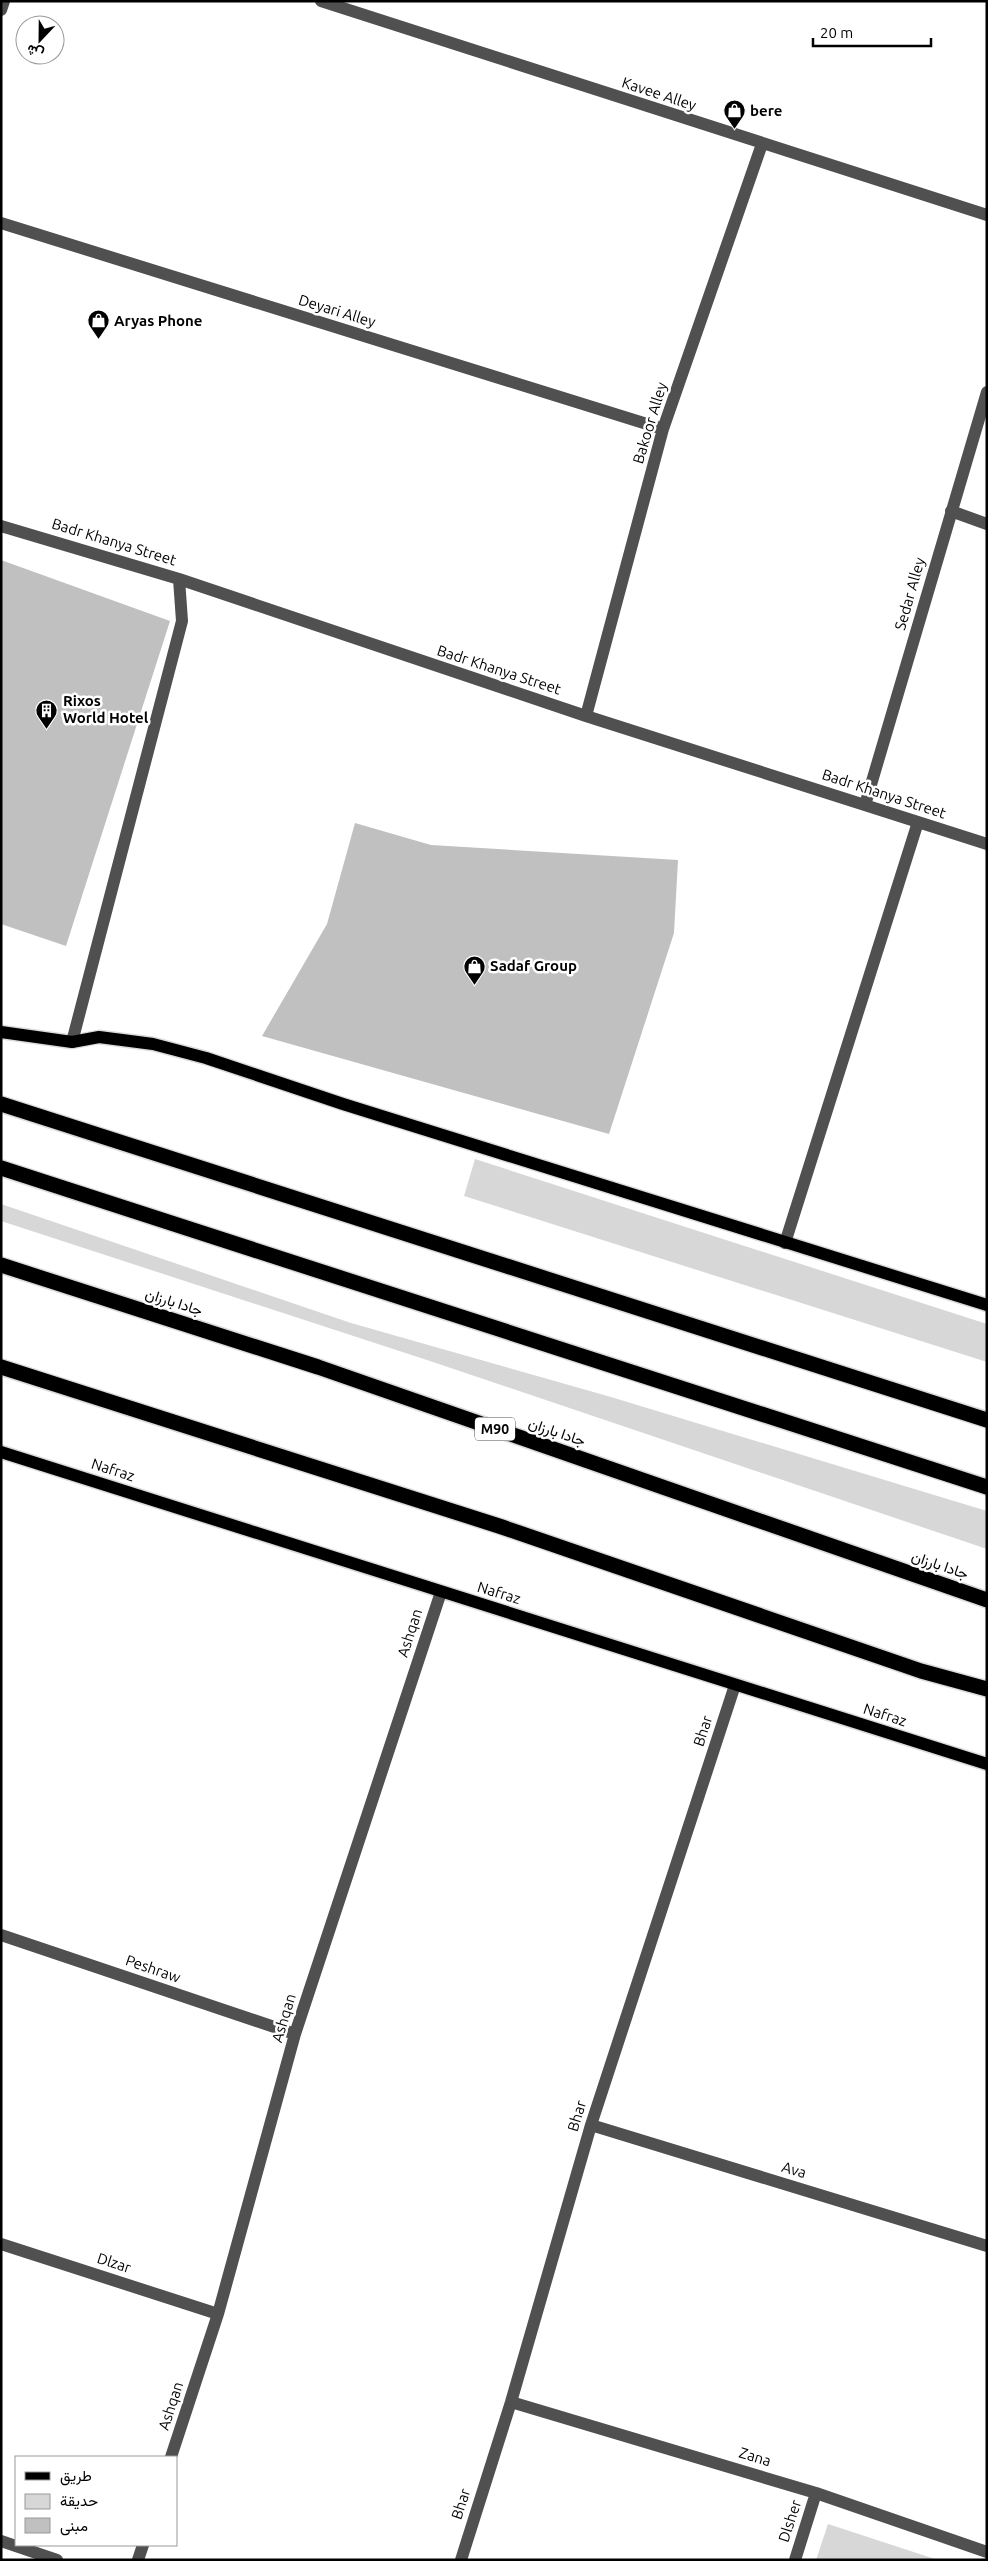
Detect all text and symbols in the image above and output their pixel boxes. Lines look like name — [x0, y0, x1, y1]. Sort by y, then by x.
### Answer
north arrow — [15, 15, 65, 65]
scale bar — [813, 15, 930, 47]
text: 20 m — [820, 24, 853, 41]
text: ش — [24, 40, 46, 63]
street label: Kavee Alley — [620, 74, 699, 114]
shop icon: bere — [722, 99, 746, 130]
place label: bere — [750, 102, 782, 119]
street label: Deyari Alley — [297, 291, 378, 330]
shop icon: Aryas Phone — [86, 309, 110, 340]
place label: Aryas Phone — [114, 312, 203, 329]
street label: Bakoor Alley — [629, 380, 670, 466]
street label: Badr Khanya Street — [50, 515, 179, 569]
street label: Sedar Alley — [891, 556, 928, 632]
street label: Badr Khanya Street — [435, 641, 563, 698]
place label: Rixos World Hotel — [63, 692, 149, 726]
building icon: Rixos World Hotel — [35, 698, 59, 729]
street label: Badr Khanya Street — [820, 765, 948, 822]
shop icon: Sadaf Group — [462, 954, 486, 985]
place label: Sadaf Group — [490, 957, 577, 974]
street label: جادا بارزان — [143, 1284, 205, 1320]
street label: جادا بارزان — [526, 1414, 588, 1450]
road number: M90 — [475, 1418, 515, 1440]
street label: Nafraz — [89, 1455, 137, 1485]
street label: جادا بارزان — [909, 1547, 971, 1583]
street label: Nafraz — [475, 1578, 523, 1607]
street label: Ashqan — [394, 1606, 425, 1659]
street label: Nafraz — [861, 1700, 909, 1730]
street label: Bhar — [690, 1713, 716, 1748]
street label: Peshraw — [123, 1951, 183, 1986]
street label: Ashqan — [268, 1991, 299, 2044]
street label: Bhar — [564, 2098, 589, 2133]
street label: Ava — [780, 2158, 808, 2181]
street label: Dlzar — [95, 2249, 134, 2276]
street label: Ashqan — [155, 2379, 186, 2432]
street label: Zana — [737, 2444, 773, 2469]
legend — [15, 2456, 178, 2546]
text: طريق — [60, 2467, 92, 2486]
street label: Bhar — [448, 2486, 474, 2521]
text: حديقة — [60, 2492, 98, 2510]
street label: Dlsher — [775, 2497, 804, 2544]
text: مبنى — [60, 2517, 88, 2536]

